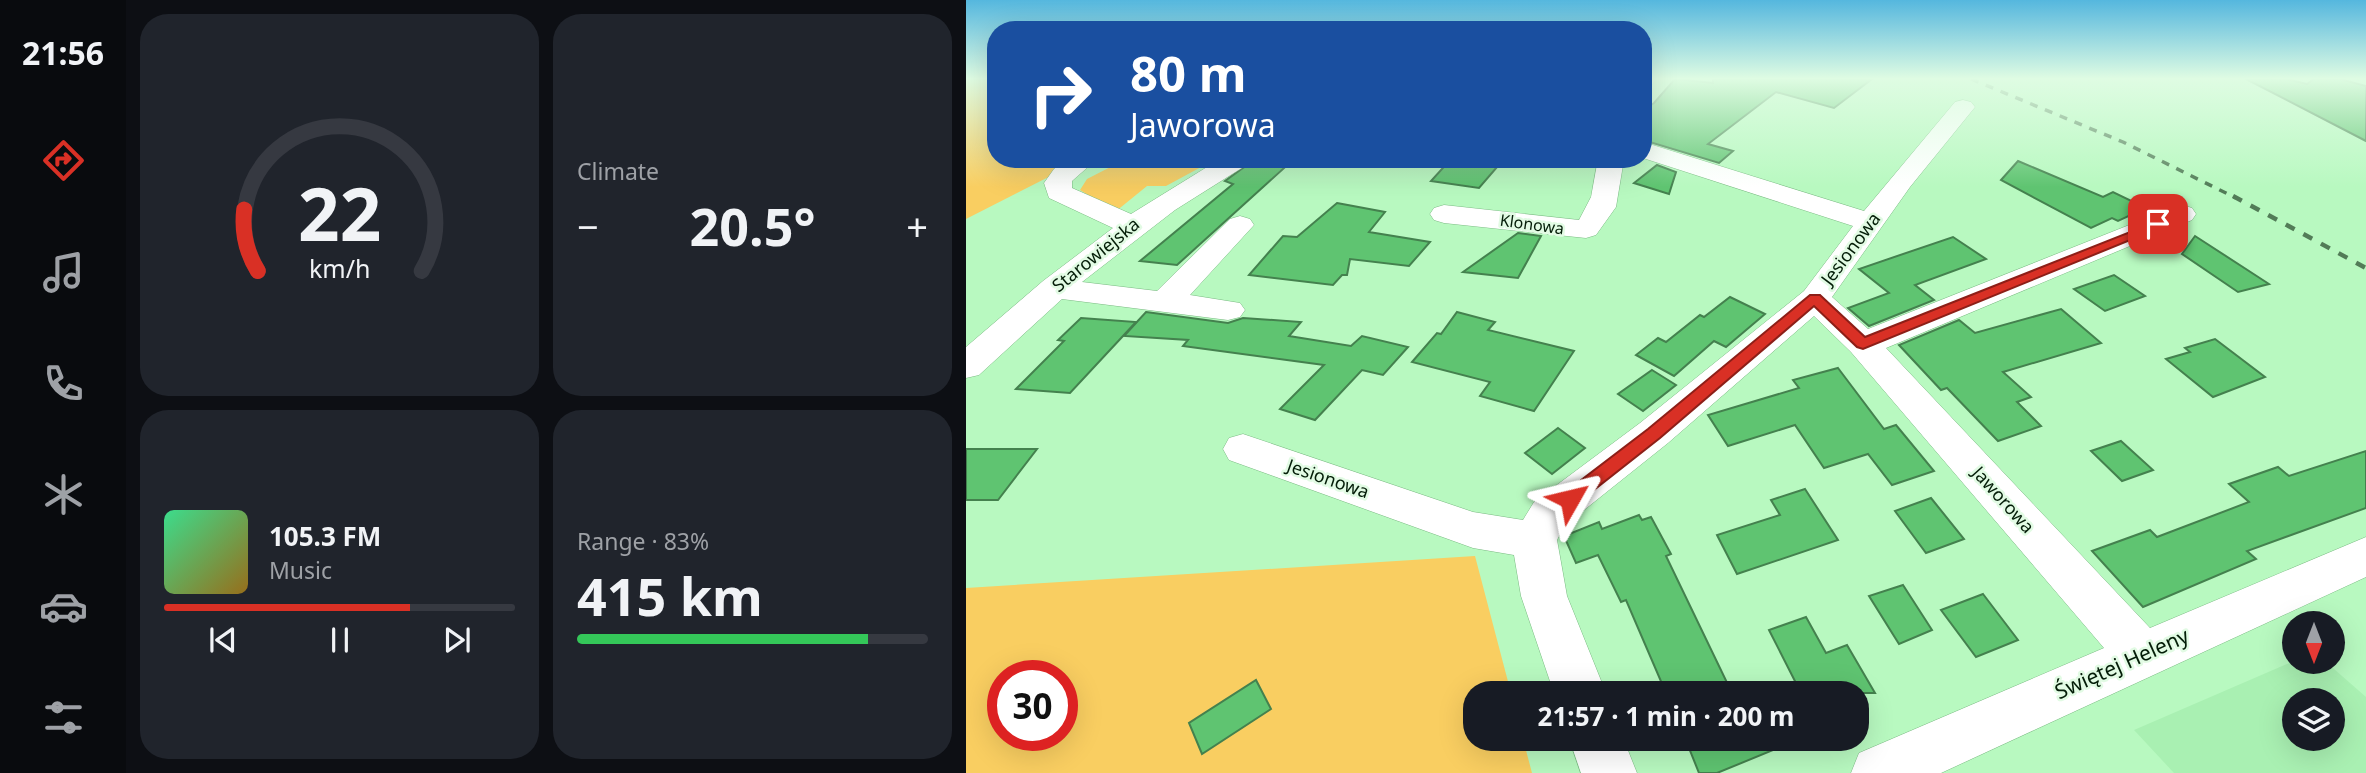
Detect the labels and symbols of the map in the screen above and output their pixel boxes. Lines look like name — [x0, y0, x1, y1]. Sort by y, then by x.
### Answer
pin — [2128, 194, 2188, 254]
street label: Jesionowa — [1814, 207, 1885, 291]
street label: Klonowa — [1499, 209, 1565, 239]
street label: Starowiejska — [1047, 212, 1144, 297]
street label: Jesionowa — [1282, 452, 1372, 503]
street label: Jaworowa — [1966, 459, 2040, 538]
position arrow — [1533, 462, 1607, 536]
north arrow — [2282, 611, 2345, 674]
street label: Świętej Heleny — [2050, 621, 2193, 705]
speed limit sign: 30 — [987, 660, 1078, 751]

